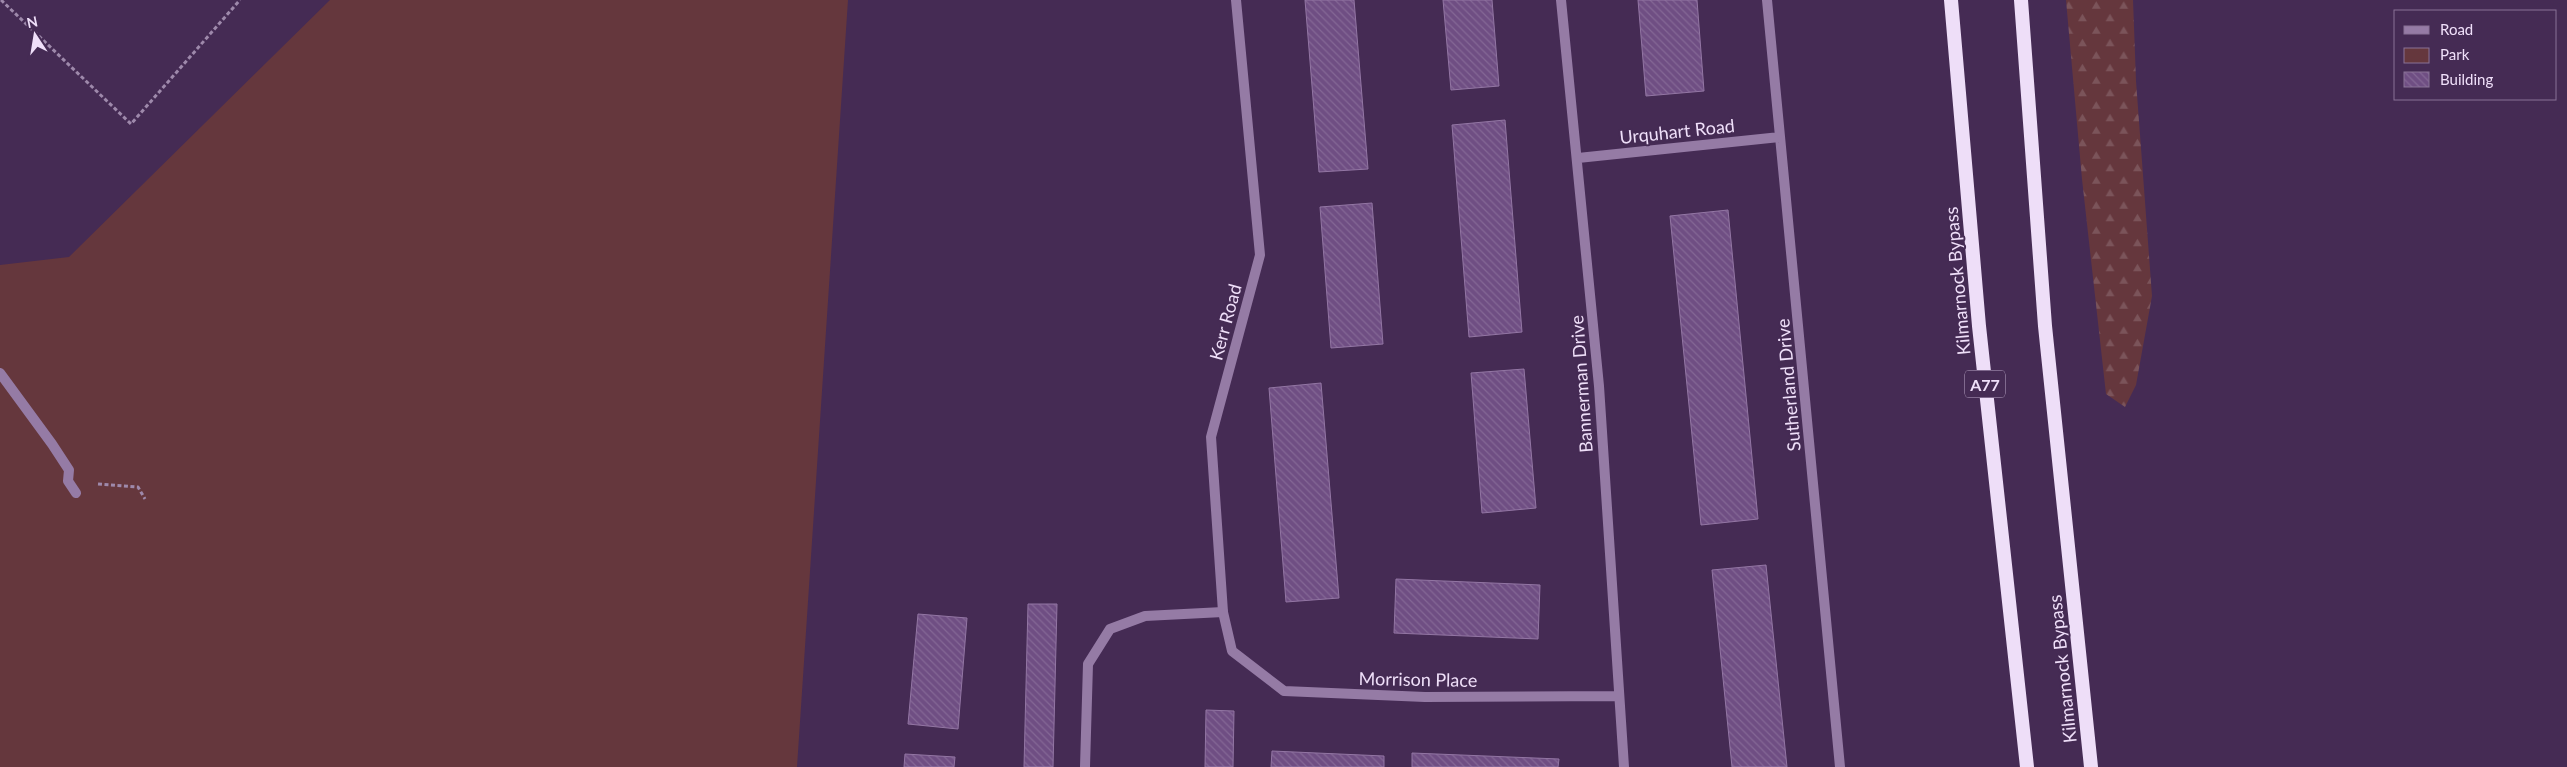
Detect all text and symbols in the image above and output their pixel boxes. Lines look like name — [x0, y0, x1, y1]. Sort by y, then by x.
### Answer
north arrow — [10, 10, 60, 60]
legend — [2394, 10, 2557, 100]
text: N — [25, 12, 39, 31]
text: Road — [2440, 20, 2473, 38]
text: Park — [2440, 45, 2470, 63]
text: Building — [2440, 70, 2493, 88]
street label: Urquhart Road — [1618, 114, 1736, 148]
street label: Kilmarnock Bypass — [1940, 206, 1974, 356]
street label: Kerr Road — [1204, 281, 1246, 363]
street label: Bannerman Drive — [1565, 314, 1597, 454]
street label: Sutherland Drive — [1771, 318, 1805, 452]
road number: A77 — [1965, 370, 2005, 398]
street label: Kilmarnock Bypass — [2043, 594, 2081, 744]
street label: Morrison Place — [1359, 667, 1477, 691]

